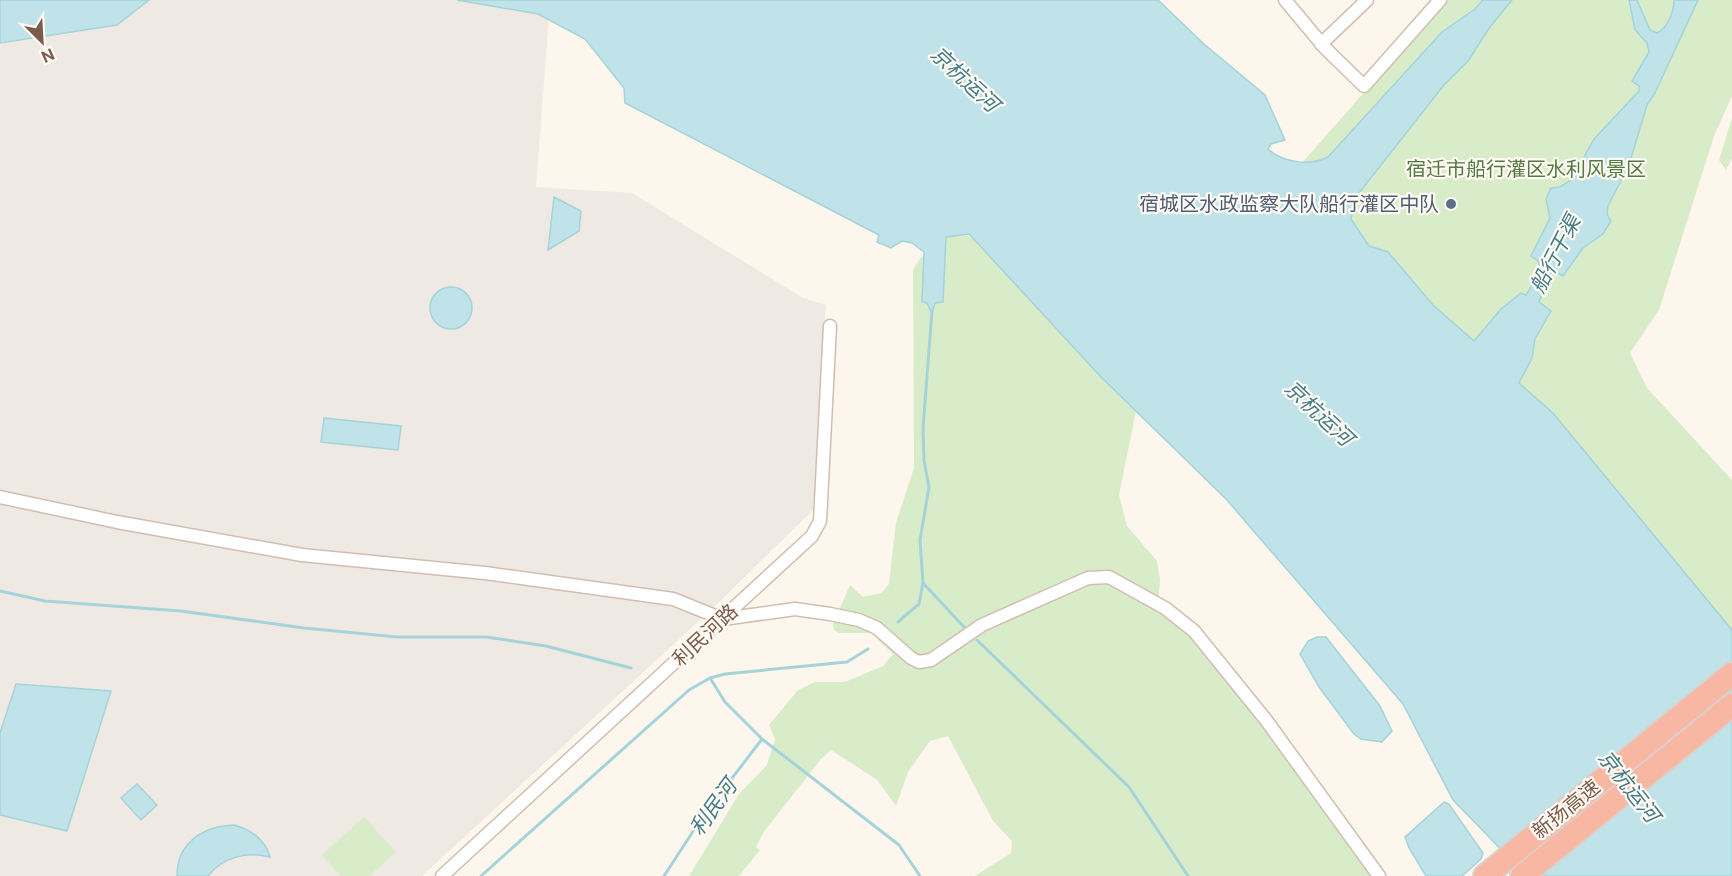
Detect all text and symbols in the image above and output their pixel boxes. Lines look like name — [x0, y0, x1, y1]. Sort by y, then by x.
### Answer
north arrow — [12, 12, 72, 72]
water label: 京杭运河 — [926, 41, 1007, 120]
text: N — [38, 44, 57, 66]
park label: 宿迁市船行灌区水利风景区 — [1406, 157, 1646, 181]
place label: 宿城区水政监察大队船行灌区中队 — [1139, 192, 1439, 216]
marker: 宿城区水政监察大队船行灌区中队 — [1444, 197, 1458, 211]
water label: 船行干渠 — [1525, 208, 1587, 297]
water label: 京杭运河 — [1280, 375, 1361, 454]
street label: 利民河路 — [668, 599, 742, 671]
water label: 京杭运河 — [1593, 745, 1667, 830]
water label: 利民河 — [684, 771, 744, 840]
street label: 新扬高速 — [1527, 775, 1605, 843]

